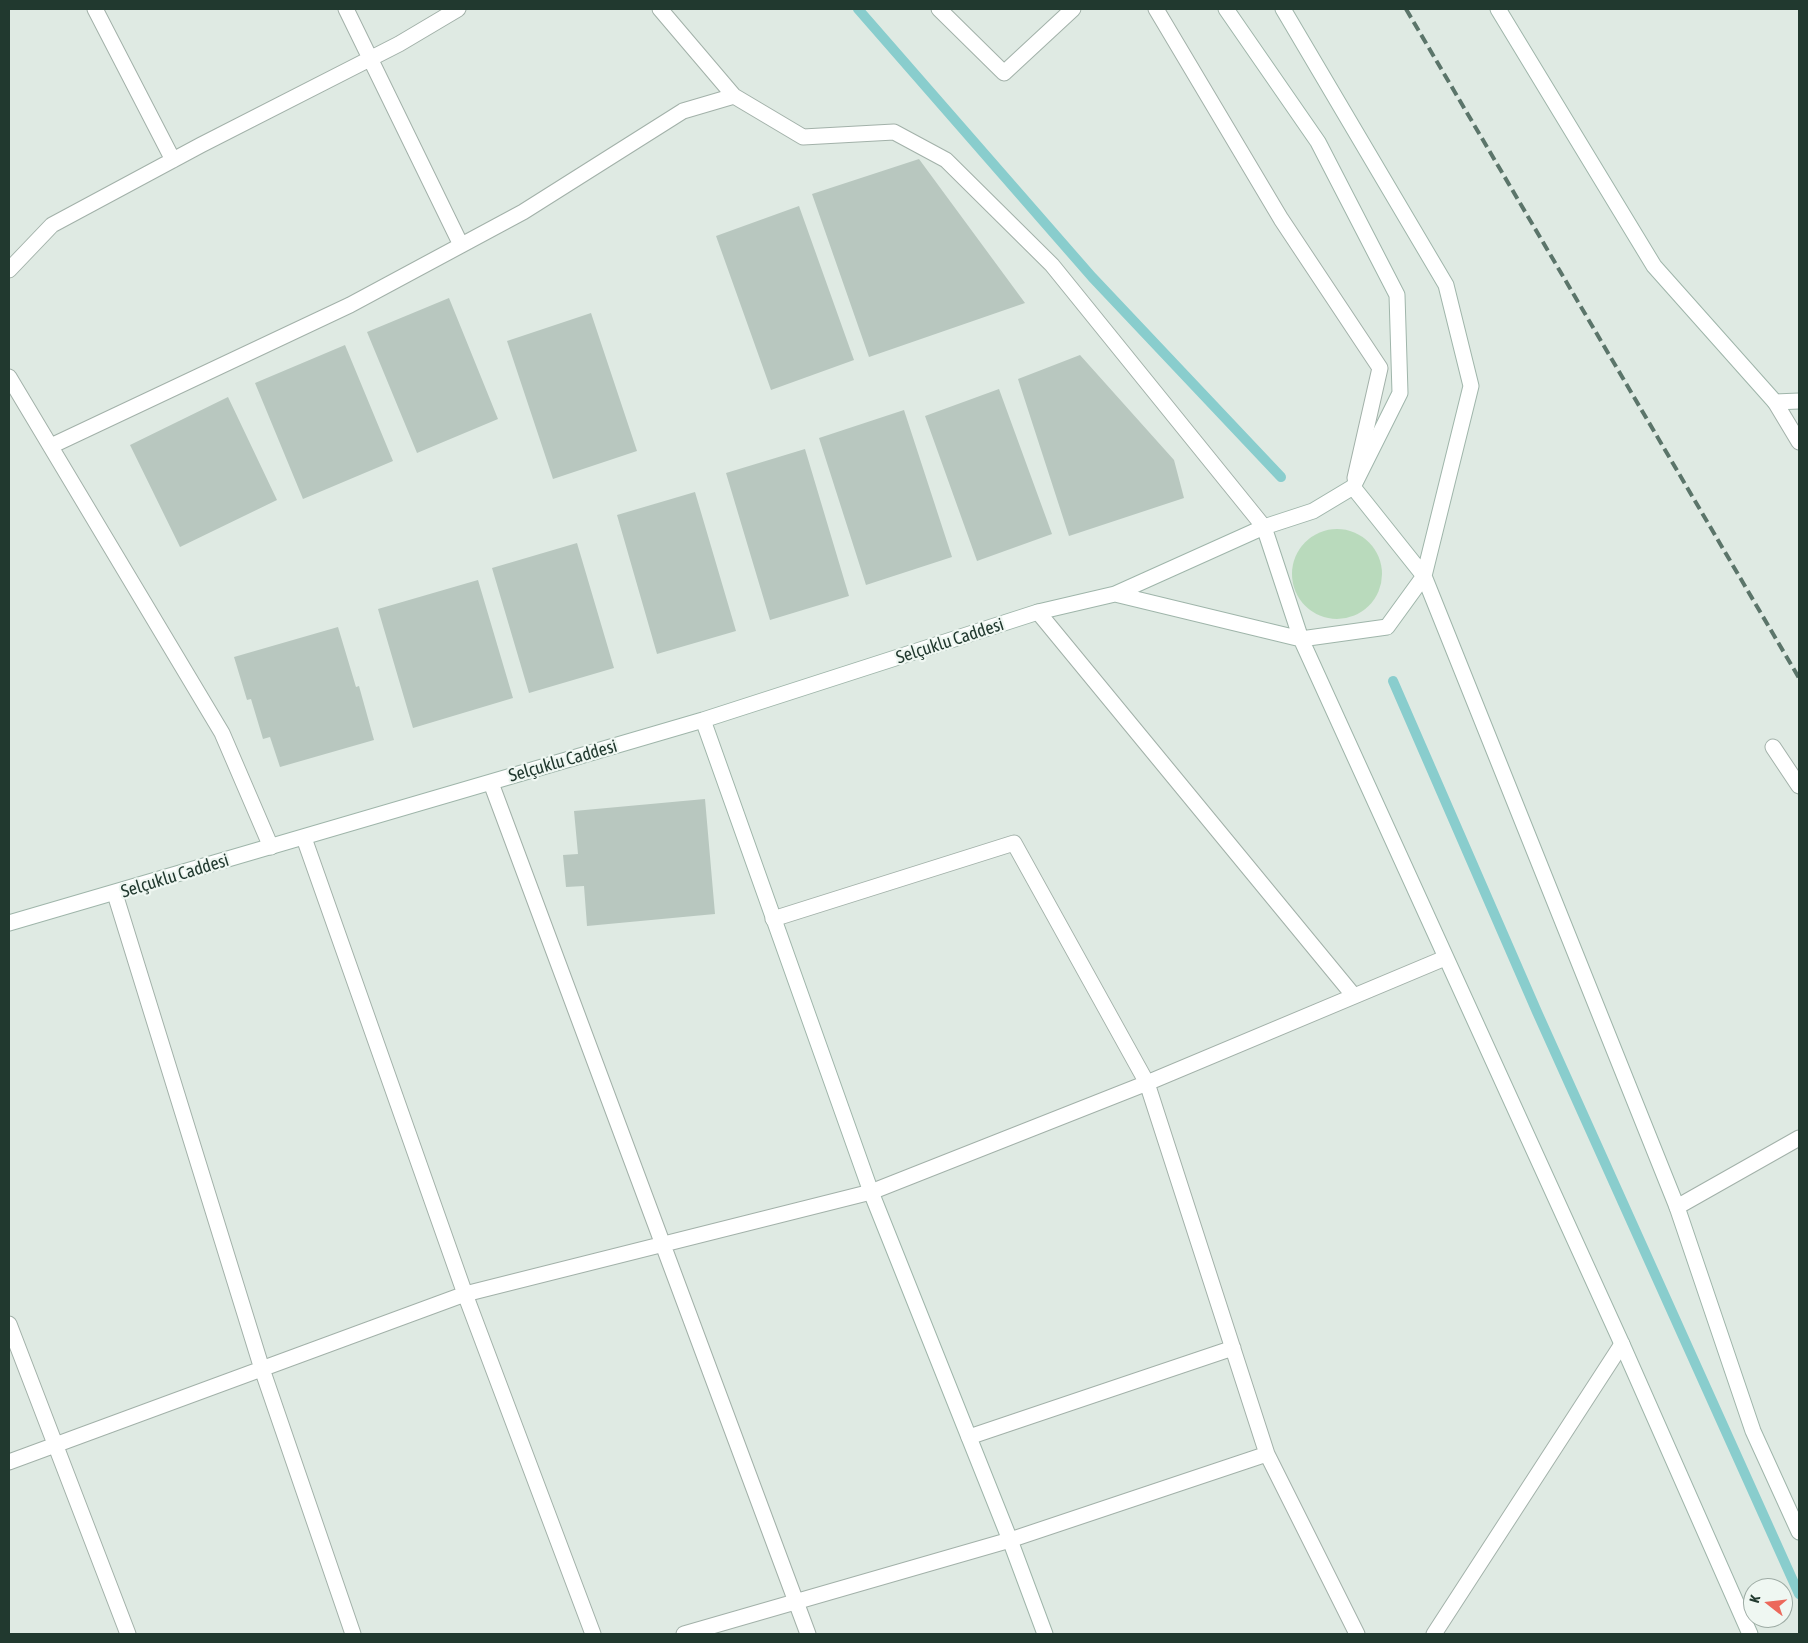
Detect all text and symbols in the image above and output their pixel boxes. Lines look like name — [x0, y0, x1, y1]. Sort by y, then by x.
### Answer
street label: Selçuklu Caddesi — [894, 613, 1006, 669]
street label: Selçuklu Caddesi — [506, 735, 620, 787]
street label: Selçuklu Caddesi — [118, 849, 232, 903]
north arrow — [1743, 1578, 1793, 1628]
text: K — [1746, 1594, 1763, 1605]

